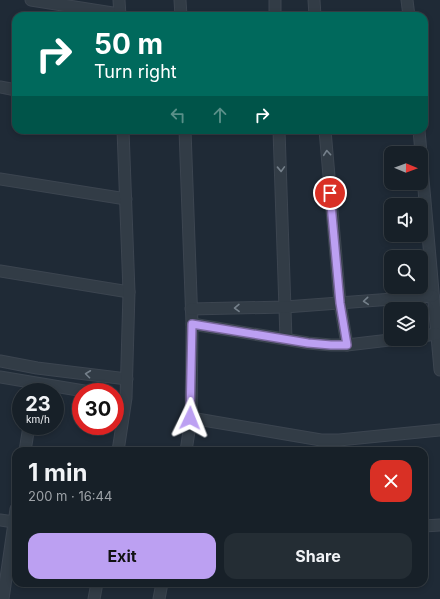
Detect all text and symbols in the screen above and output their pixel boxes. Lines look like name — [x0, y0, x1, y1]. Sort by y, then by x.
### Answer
text: 50 m — [94, 27, 163, 61]
icon: right — [28, 28, 80, 80]
text: Turn right — [94, 61, 177, 82]
icon: left — [167, 104, 189, 126]
icon: ahead — [209, 104, 231, 126]
icon: right — [251, 104, 273, 126]
north arrow — [384, 146, 428, 190]
map controls — [384, 146, 428, 346]
one-way arrow — [323, 150, 332, 156]
one-way arrow — [276, 166, 285, 172]
pin — [313, 176, 347, 210]
icon: arrive — [319, 182, 341, 204]
button: sound — [384, 198, 428, 242]
button: search — [384, 250, 428, 294]
one-way arrow — [363, 297, 369, 306]
button: layers — [384, 302, 428, 346]
one-way arrow — [234, 304, 240, 312]
one-way arrow — [85, 370, 91, 379]
speed limit sign: 30 — [72, 383, 124, 435]
text: 23 — [25, 392, 51, 416]
position arrow — [169, 397, 211, 439]
text: km/h — [26, 413, 50, 425]
text: 1 min — [28, 458, 87, 487]
button: close — [370, 460, 412, 502]
text: 200 m · 16:44 — [28, 488, 112, 504]
button: Exit — [28, 533, 216, 579]
button: Share — [224, 533, 412, 579]

